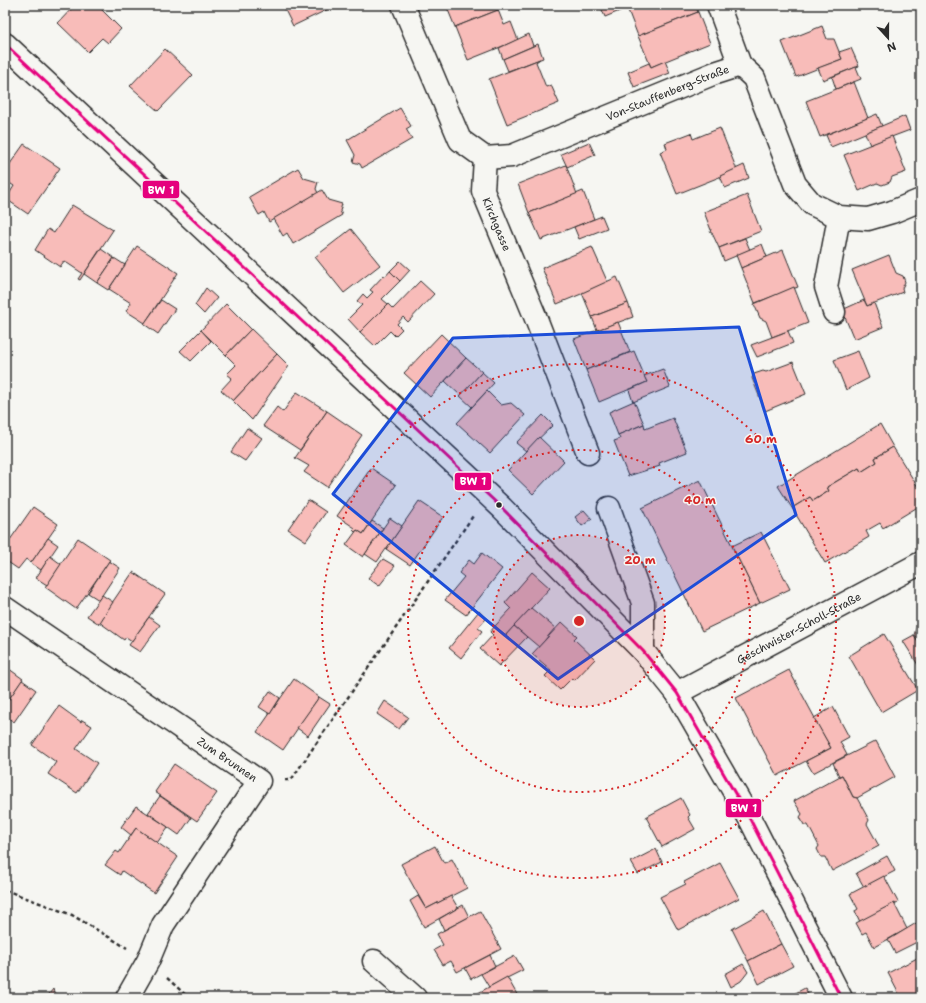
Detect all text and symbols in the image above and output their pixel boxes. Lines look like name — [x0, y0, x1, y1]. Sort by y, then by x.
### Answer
north arrow — [868, 18, 908, 58]
text: N — [884, 38, 898, 56]
street label: Von-Stauffenberg-Straße — [604, 62, 731, 125]
line badge: BW 1 — [142, 180, 180, 199]
text: BW 1 — [148, 183, 174, 198]
street label: Kirchgasse — [479, 195, 514, 253]
text: 60 m — [745, 431, 777, 447]
line badge: BW 1 — [454, 472, 492, 491]
text: BW 1 — [460, 474, 486, 489]
text: 40 m — [684, 492, 716, 508]
unlabelled marker — [494, 500, 504, 510]
text: 20 m — [624, 552, 656, 568]
street label: Geschwister-Scholl-Straße — [734, 589, 864, 668]
centre of rings — [572, 614, 586, 628]
street label: Zum Brunnen — [194, 734, 260, 786]
line badge: BW 1 — [725, 798, 762, 818]
text: BW 1 — [731, 801, 757, 816]

